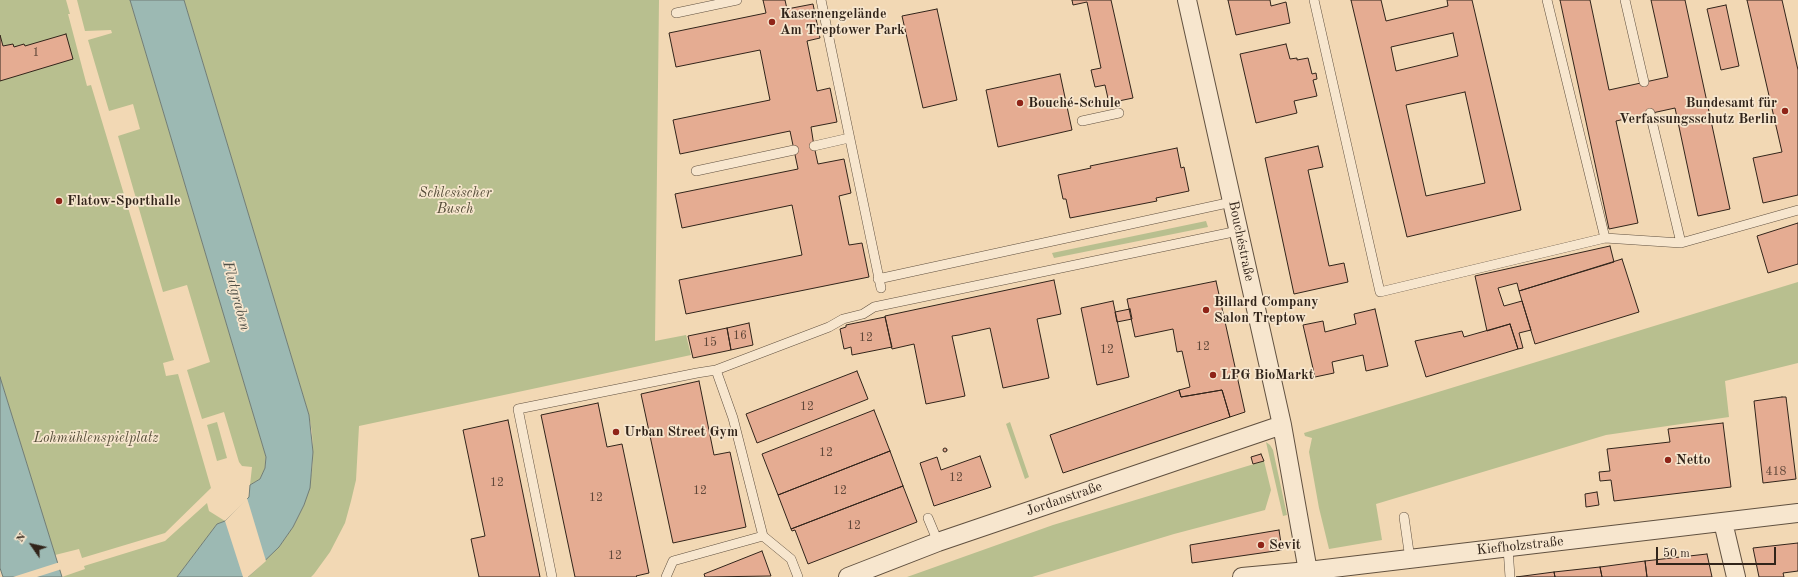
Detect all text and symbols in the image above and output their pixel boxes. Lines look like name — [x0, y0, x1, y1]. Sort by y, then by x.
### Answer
place label: Kasernengelände Am Treptower Park — [780, 6, 905, 38]
marker: Kasernengelände Am Treptower Park — [767, 17, 777, 27]
house number: 1 — [33, 46, 39, 60]
place label: Bouché-Schule — [1028, 95, 1121, 111]
place label: Bundesamt für Verfassungsschutz Berlin — [1619, 95, 1777, 128]
marker: Bouché-Schule — [1015, 98, 1025, 108]
marker: Bundesamt für Verfassungsschutz Berlin — [1780, 106, 1790, 116]
park label: Schlesischer Busch — [419, 185, 491, 218]
place label: Flatow-Sporthalle — [67, 193, 180, 209]
marker: Flatow-Sporthalle — [54, 196, 64, 206]
street label: Bouchéstraße — [1224, 199, 1258, 283]
water label: Flutgraben — [218, 259, 254, 333]
place label: Billard Company Salon Treptow — [1214, 294, 1319, 326]
marker: Billard Company Salon Treptow — [1201, 305, 1211, 315]
house number: 16 — [733, 329, 747, 343]
house number: 12 — [859, 331, 873, 345]
house number: 15 — [703, 336, 717, 350]
house number: 12 — [1196, 340, 1210, 354]
house number: 12 — [1100, 343, 1114, 357]
place label: LPG BioMarkt — [1221, 367, 1314, 383]
marker: LPG BioMarkt — [1208, 370, 1218, 380]
house number: 12 — [800, 400, 814, 414]
place label: Urban Street Gym — [624, 424, 738, 440]
marker: Urban Street Gym — [611, 427, 621, 437]
park label: Lohmühlenspielplatz — [33, 430, 159, 446]
house number: 12 — [819, 446, 833, 460]
place label: Netto — [1676, 452, 1711, 468]
marker: Netto — [1663, 455, 1673, 465]
house number: 418 — [1766, 465, 1786, 479]
house number: 12 — [949, 471, 963, 485]
house number: 12 — [490, 476, 504, 490]
street label: Jordanstraße — [1024, 478, 1104, 520]
house number: 12 — [693, 484, 707, 498]
house number: 12 — [833, 484, 847, 498]
house number: 12 — [589, 491, 603, 505]
house number: 12 — [847, 519, 861, 533]
north arrow — [12, 525, 52, 565]
text: N — [15, 531, 29, 545]
street label: Kiefholzstraße — [1476, 533, 1564, 559]
place label: Sevit — [1269, 537, 1301, 553]
scale bar — [1658, 539, 1778, 565]
marker: Sevit — [1256, 540, 1266, 550]
text: 50 m — [1663, 548, 1690, 560]
house number: 12 — [608, 549, 622, 563]

